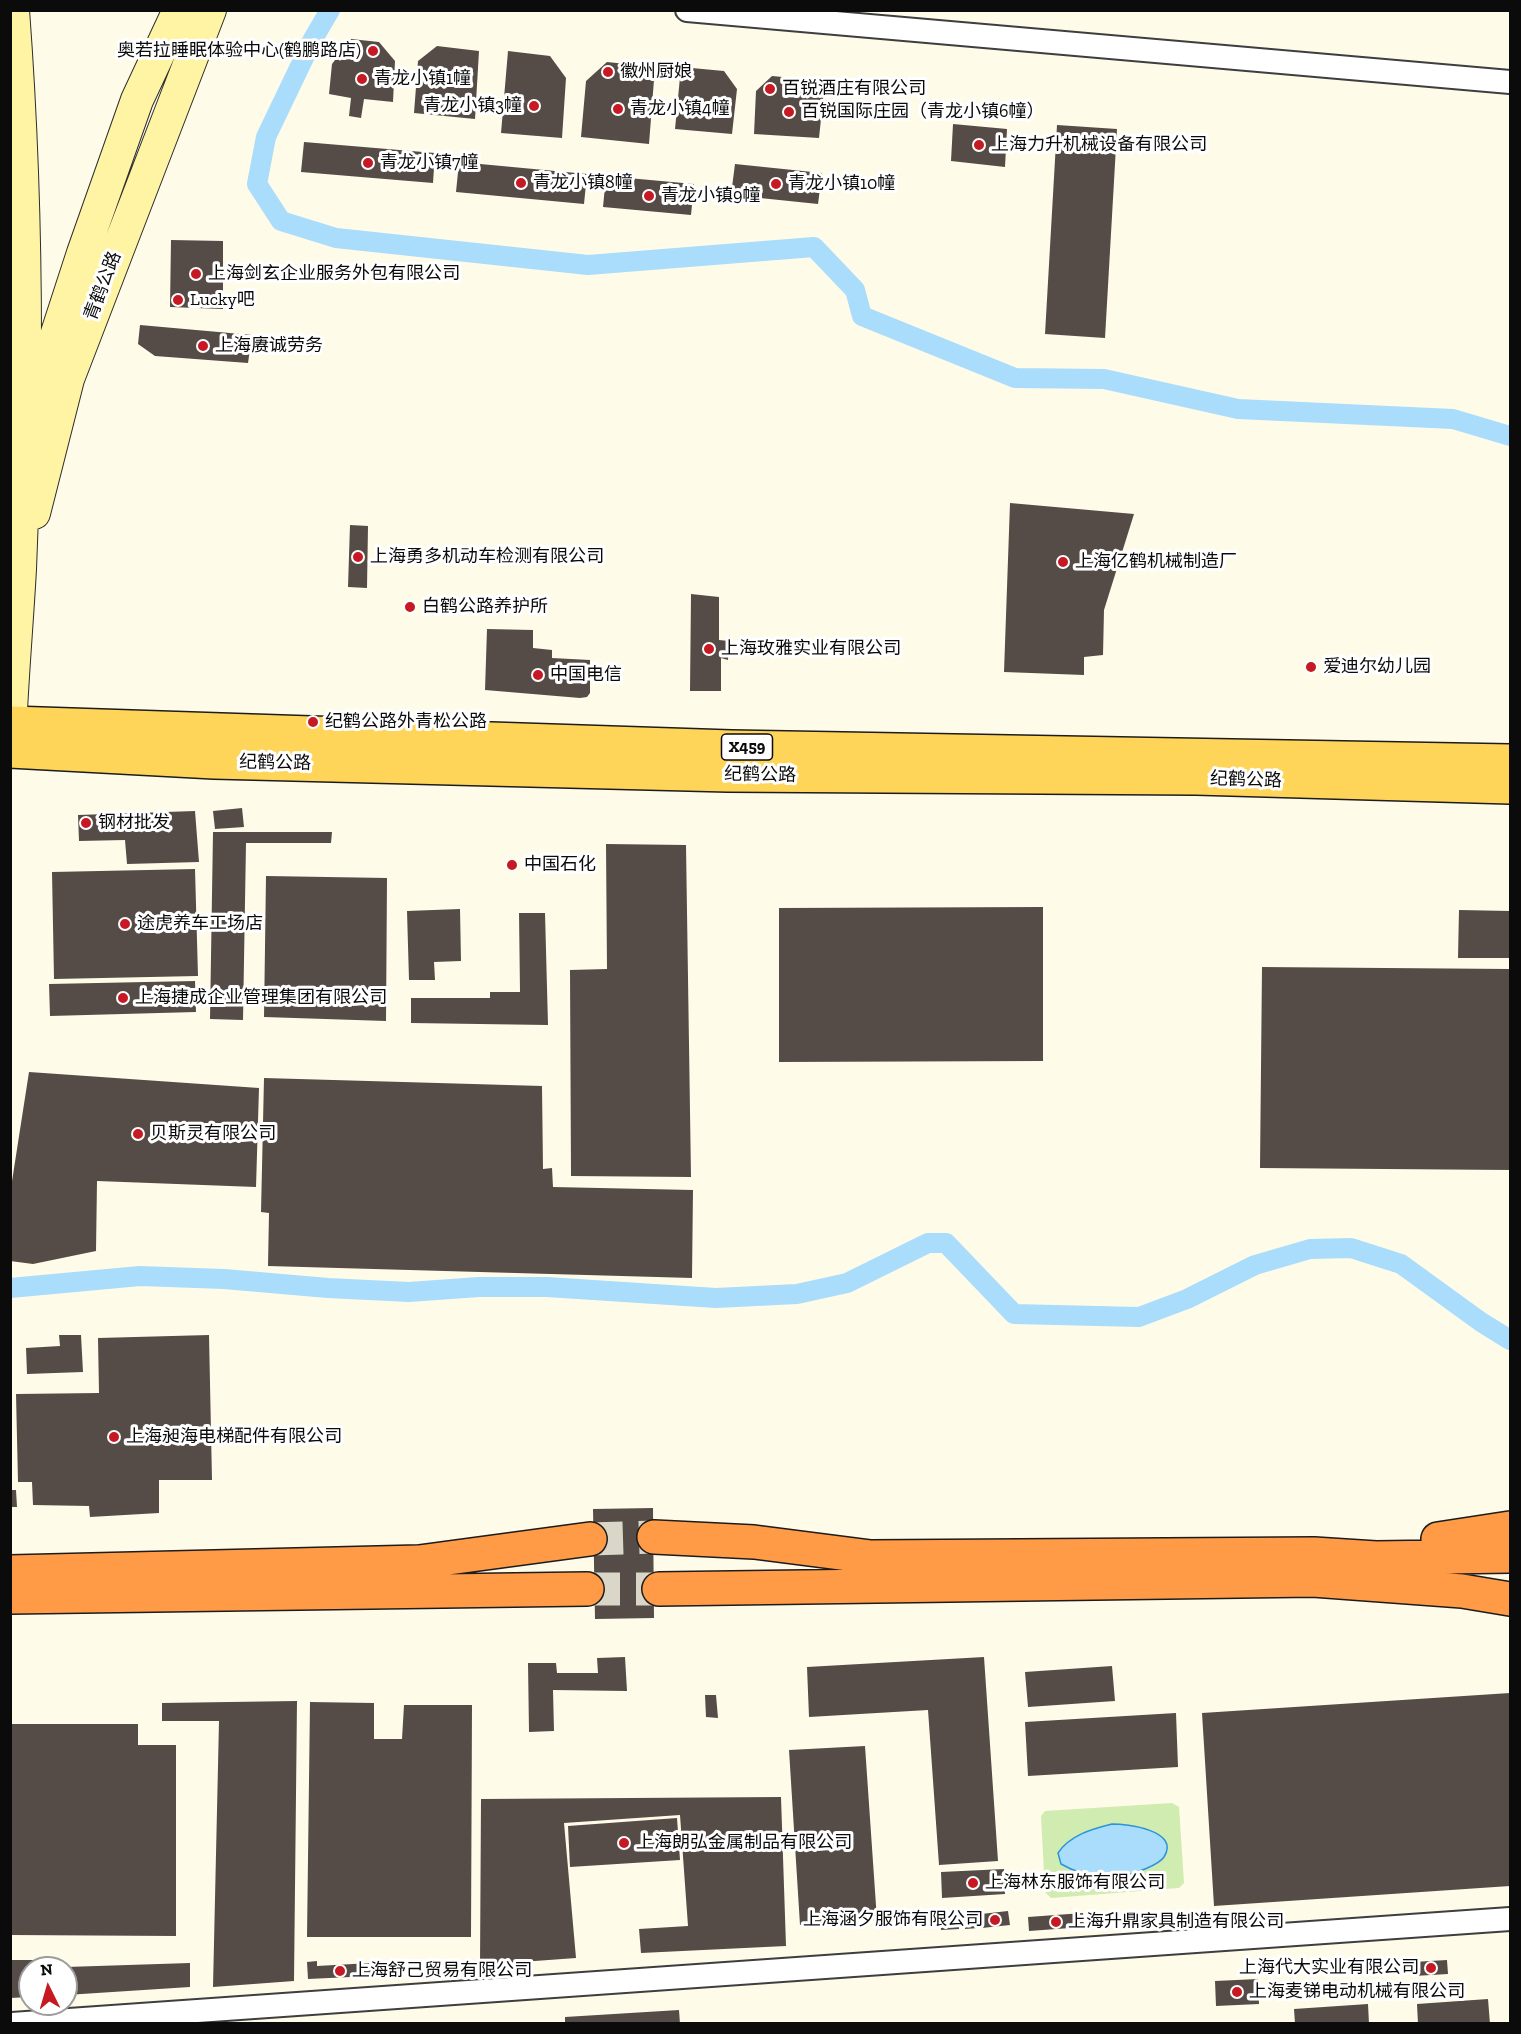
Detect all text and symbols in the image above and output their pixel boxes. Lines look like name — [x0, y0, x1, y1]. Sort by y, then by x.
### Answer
place label: 奥若拉睡眠体验中心(鹤鹏路店) — [117, 40, 361, 62]
marker: 奥若拉睡眠体验中心(鹤鹏路店) — [366, 44, 380, 58]
place label: 徽州厨娘 — [620, 61, 692, 83]
marker: 徽州厨娘 — [601, 65, 615, 79]
place label: 青龙小镇1幢 — [374, 68, 471, 90]
marker: 青龙小镇1幢 — [355, 72, 369, 86]
place label: 百锐酒庄有限公司 — [782, 78, 926, 100]
marker: 百锐酒庄有限公司 — [763, 82, 777, 96]
place label: 青龙小镇3幢 — [423, 95, 522, 117]
place label: 青龙小镇4幢 — [630, 98, 730, 120]
marker: 青龙小镇3幢 — [527, 99, 541, 113]
place label: 百锐国际庄园（青龙小镇6幢） — [801, 101, 1045, 123]
marker: 青龙小镇4幢 — [611, 102, 625, 116]
marker: 百锐国际庄园（青龙小镇6幢） — [782, 105, 796, 119]
place label: 上海力升机械设备有限公司 — [991, 134, 1207, 156]
marker: 上海力升机械设备有限公司 — [972, 138, 986, 152]
place label: 青龙小镇7幢 — [380, 152, 478, 174]
marker: 青龙小镇7幢 — [361, 156, 375, 170]
place label: 青龙小镇8幢 — [533, 172, 633, 194]
place label: 青龙小镇10幢 — [788, 173, 895, 195]
marker: 青龙小镇8幢 — [514, 176, 528, 190]
marker: 青龙小镇10幢 — [769, 177, 783, 191]
place label: 青龙小镇9幢 — [661, 185, 761, 207]
marker: 青龙小镇9幢 — [642, 189, 656, 203]
street label: 青鹤公路 — [80, 249, 126, 323]
place label: 上海剑玄企业服务外包有限公司 — [208, 263, 460, 285]
marker: 上海剑玄企业服务外包有限公司 — [189, 267, 203, 281]
place label: Lucky吧 — [190, 289, 255, 311]
marker: Lucky吧 — [171, 293, 185, 307]
place label: 上海赓诚劳务 — [215, 335, 323, 357]
marker: 上海赓诚劳务 — [196, 339, 210, 353]
place label: 上海勇多机动车检测有限公司 — [370, 546, 604, 568]
marker: 上海勇多机动车检测有限公司 — [351, 550, 365, 564]
place label: 上海亿鹤机械制造厂 — [1075, 551, 1237, 573]
marker: 上海亿鹤机械制造厂 — [1056, 555, 1070, 569]
place label: 白鹤公路养护所 — [422, 596, 548, 618]
marker: 白鹤公路养护所 — [403, 600, 417, 614]
place label: 上海玫雅实业有限公司 — [721, 638, 901, 660]
marker: 上海玫雅实业有限公司 — [702, 642, 716, 656]
place label: 爱迪尔幼儿园 — [1323, 656, 1431, 678]
marker: 爱迪尔幼儿园 — [1304, 660, 1318, 674]
place label: 中国电信 — [550, 664, 622, 686]
marker: 中国电信 — [531, 668, 545, 682]
place label: 纪鹤公路外青松公路 — [325, 711, 487, 733]
marker: 纪鹤公路外青松公路 — [306, 715, 320, 729]
road number: X459 — [722, 734, 772, 760]
street label: 纪鹤公路 — [239, 752, 311, 774]
street label: 纪鹤公路 — [724, 764, 796, 786]
street label: 纪鹤公路 — [1210, 768, 1282, 792]
place label: 钢材批发 — [98, 812, 170, 834]
marker: 钢材批发 — [79, 816, 93, 830]
place label: 中国石化 — [524, 854, 596, 876]
marker: 中国石化 — [505, 858, 519, 872]
place label: 途虎养车工场店 — [137, 913, 263, 935]
marker: 途虎养车工场店 — [118, 917, 132, 931]
place label: 上海捷成企业管理集团有限公司 — [135, 987, 387, 1009]
marker: 上海捷成企业管理集团有限公司 — [116, 991, 130, 1005]
place label: 贝斯灵有限公司 — [150, 1123, 276, 1145]
marker: 贝斯灵有限公司 — [131, 1127, 145, 1141]
place label: 上海昶海电梯配件有限公司 — [126, 1426, 342, 1448]
marker: 上海昶海电梯配件有限公司 — [107, 1430, 121, 1444]
place label: 上海朗弘金属制品有限公司 — [636, 1832, 852, 1854]
marker: 上海朗弘金属制品有限公司 — [617, 1836, 631, 1850]
place label: 上海林东服饰有限公司 — [985, 1872, 1165, 1894]
marker: 上海林东服饰有限公司 — [966, 1876, 980, 1890]
place label: 上海涵夕服饰有限公司 — [803, 1909, 983, 1931]
place label: 上海升鼎家具制造有限公司 — [1068, 1911, 1284, 1933]
marker: 上海涵夕服饰有限公司 — [988, 1913, 1002, 1927]
marker: 上海升鼎家具制造有限公司 — [1049, 1915, 1063, 1929]
north arrow — [18, 1956, 78, 2016]
place label: 上海代大实业有限公司 — [1239, 1957, 1419, 1979]
text: N — [40, 1960, 53, 1980]
place label: 上海舒己贸易有限公司 — [352, 1960, 532, 1982]
marker: 上海代大实业有限公司 — [1424, 1961, 1438, 1975]
marker: 上海舒己贸易有限公司 — [333, 1964, 347, 1978]
place label: 上海麦锑电动机械有限公司 — [1249, 1981, 1465, 2003]
marker: 上海麦锑电动机械有限公司 — [1230, 1985, 1244, 1999]

